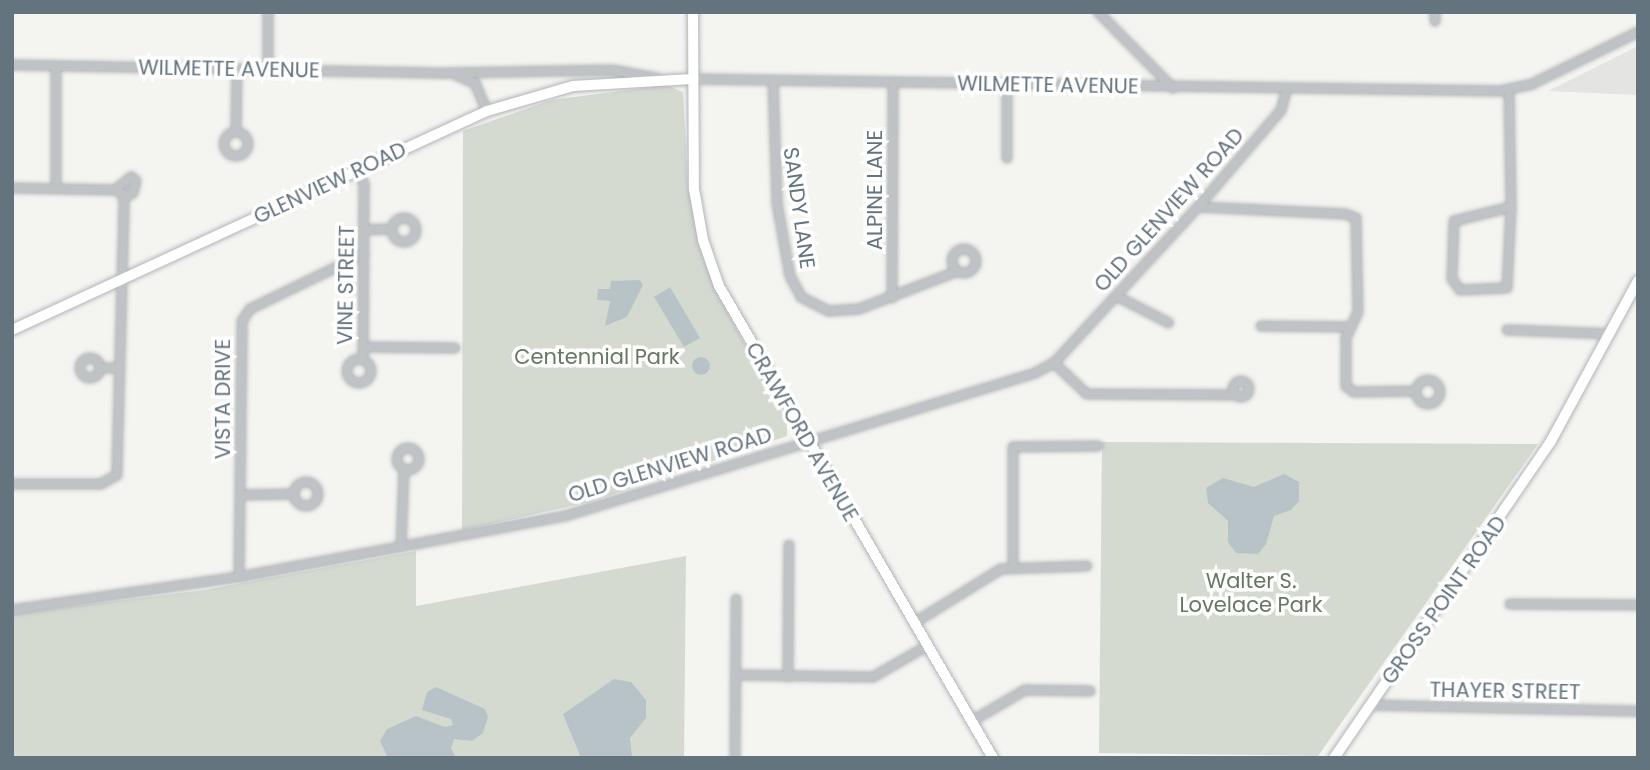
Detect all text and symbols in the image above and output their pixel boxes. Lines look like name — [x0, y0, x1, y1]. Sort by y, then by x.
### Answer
street label: WILMETTE AVENUE — [138, 55, 320, 83]
street label: WILMETTE AVENUE — [957, 71, 1139, 99]
street label: OLD GLENVIEW ROAD — [1089, 123, 1249, 297]
street label: ALPINE LANE — [862, 130, 888, 250]
street label: GLENVIEW ROAD — [250, 137, 410, 229]
street label: SANDY LANE — [778, 145, 820, 271]
street label: VINE STREET — [332, 225, 360, 345]
street label: CRAWFORD AVENUE — [740, 338, 864, 526]
street label: VISTA DRIVE — [210, 339, 236, 459]
park label: Centennial Park — [514, 344, 680, 370]
street label: OLD GLENVIEW ROAD — [565, 422, 775, 508]
street label: GROSS POINT ROAD — [1376, 511, 1512, 689]
park label: Walter S. Lovelace Park — [1179, 568, 1323, 618]
street label: THAYER STREET — [1429, 677, 1581, 705]

